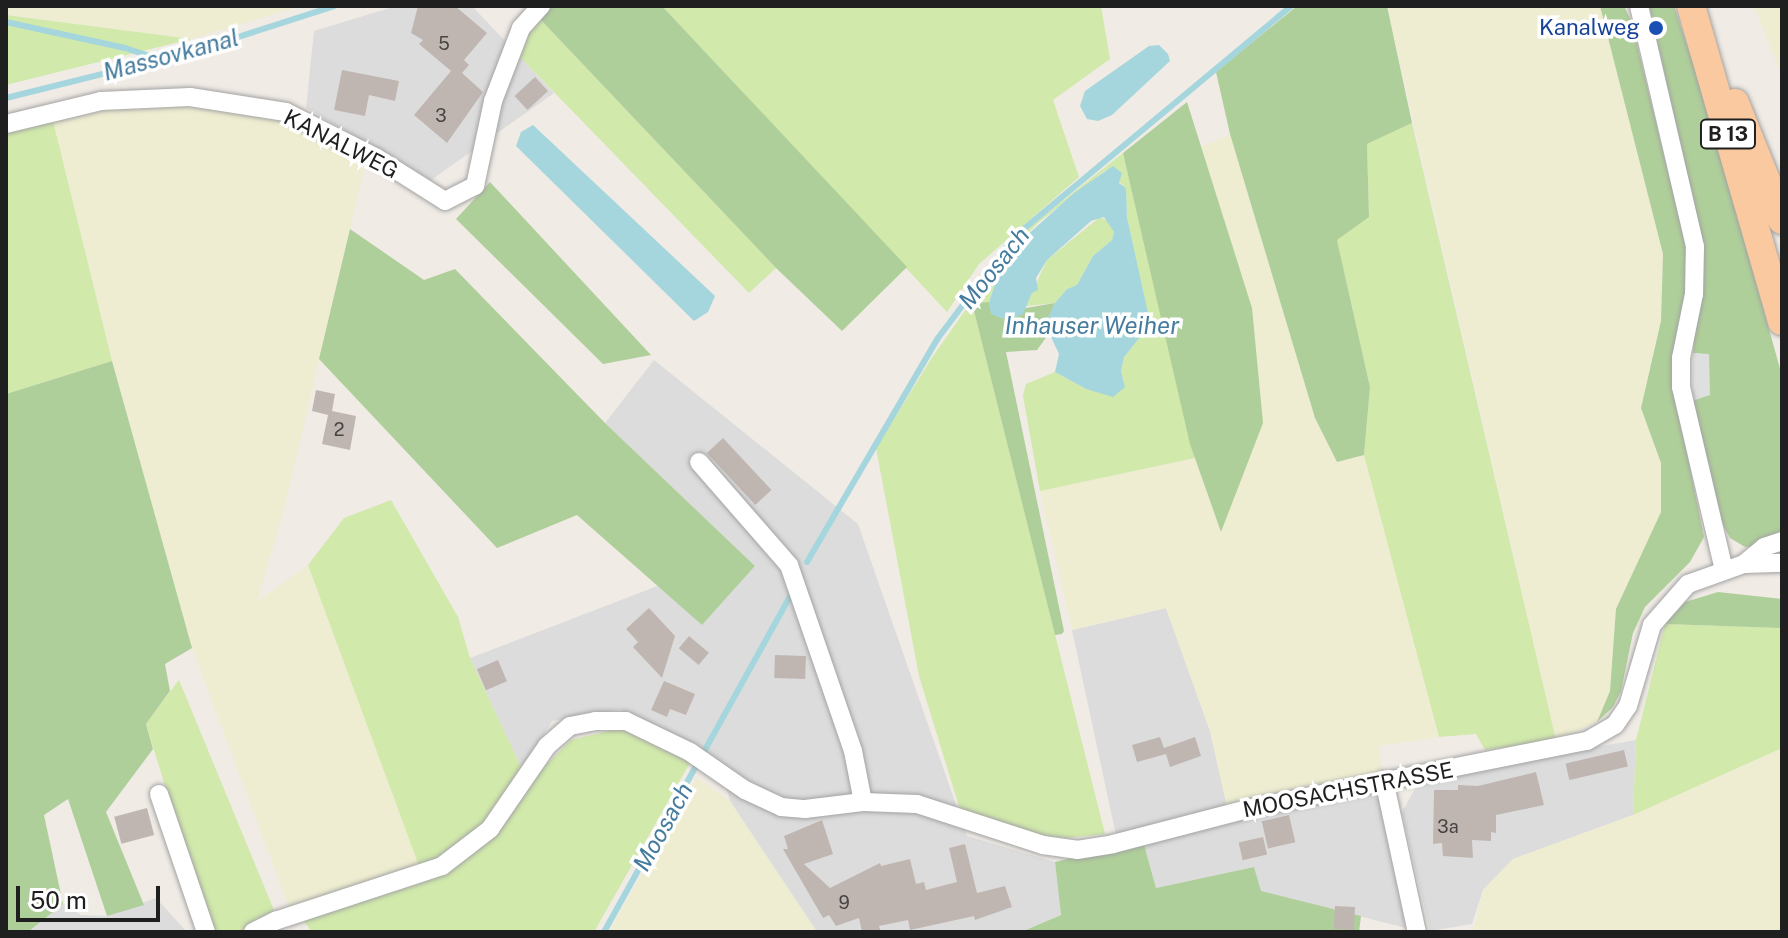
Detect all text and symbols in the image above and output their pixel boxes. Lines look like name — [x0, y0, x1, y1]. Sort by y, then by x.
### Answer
place label: Kanalweg — [1539, 15, 1640, 41]
marker: Kanalweg — [1647, 19, 1665, 37]
water label: Massovkanal — [100, 23, 242, 87]
house number: 5 — [438, 33, 450, 55]
street label: KANALWEG — [279, 104, 403, 184]
house number: 3 — [435, 105, 447, 127]
road number: B 13 — [1698, 118, 1758, 150]
water label: Moosach — [952, 221, 1036, 315]
water label: Inhauser Weiher — [1004, 312, 1180, 340]
house number: 2 — [334, 419, 344, 441]
street label: MOOSACHSTRASSE — [1241, 757, 1455, 823]
water label: Moosach — [627, 778, 699, 876]
house number: 3a — [1437, 816, 1459, 838]
scale bar — [20, 870, 164, 920]
text: 50 m — [30, 886, 87, 914]
house number: 9 — [838, 892, 850, 914]

